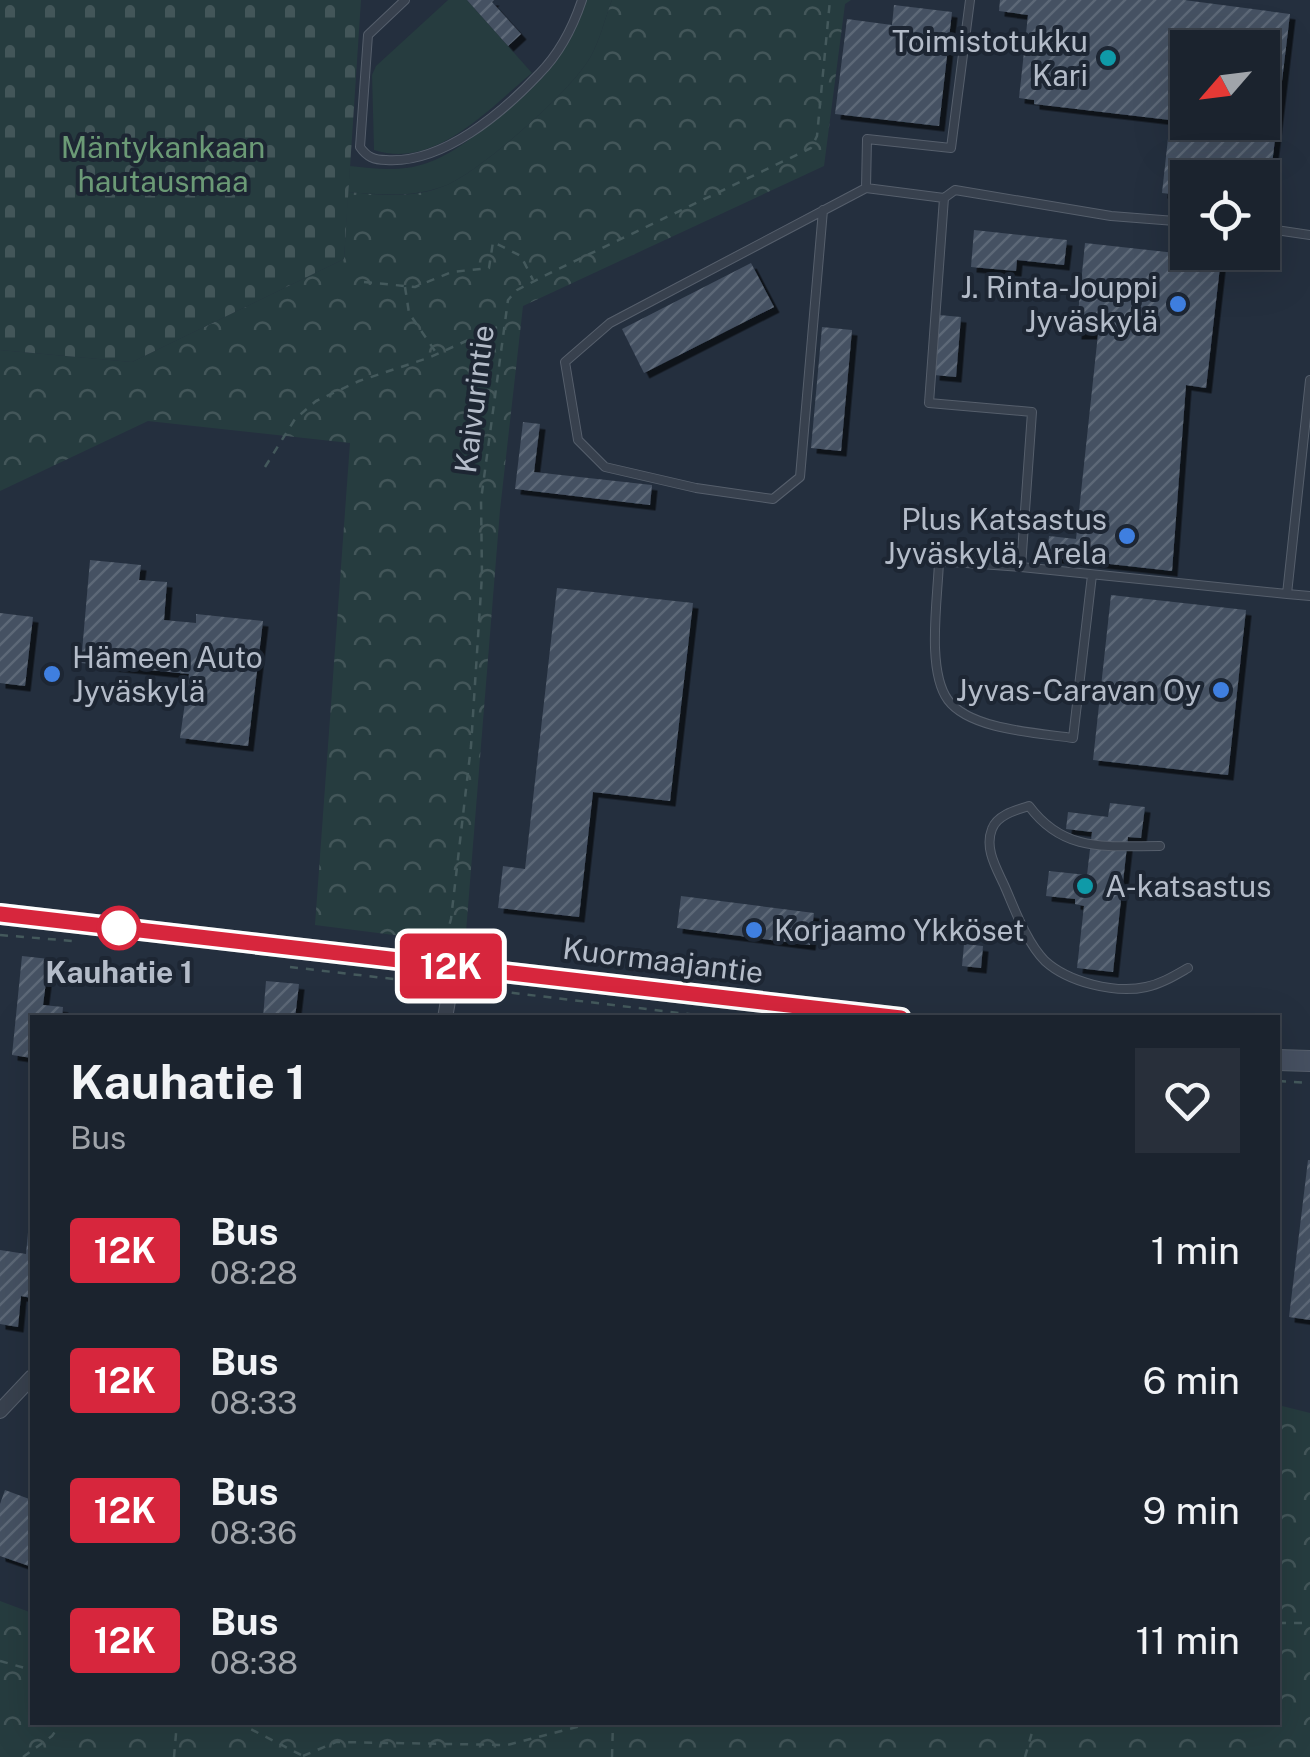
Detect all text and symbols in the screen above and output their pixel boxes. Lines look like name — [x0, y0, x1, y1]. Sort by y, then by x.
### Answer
place label: Toimistotukku Kari — [892, 23, 1088, 93]
north arrow — [1170, 30, 1280, 140]
map controls — [1170, 30, 1280, 270]
marker: Toimistotukku Kari — [1097, 47, 1119, 69]
park label: Mäntykankaan hautausmaa — [61, 129, 265, 199]
button: locate — [1170, 160, 1280, 270]
place label: J. Rinta-Jouppi Jyväskylä — [961, 269, 1158, 339]
marker: J. Rinta-Jouppi Jyväskylä — [1167, 293, 1189, 315]
street label: Kaivurintie — [447, 323, 501, 475]
place label: Plus Katsastus Jyväskylä, Arela — [884, 501, 1107, 571]
marker: Plus Katsastus Jyväskylä, Arela — [1116, 525, 1138, 547]
place label: Hämeen Auto Jyväskylä — [72, 639, 263, 709]
marker: Hämeen Auto Jyväskylä — [41, 663, 63, 685]
place label: Jyvas-Caravan Oy — [956, 672, 1201, 708]
marker: Jyvas-Caravan Oy — [1210, 679, 1232, 701]
place label: A-katsastus — [1105, 868, 1271, 904]
marker: A-katsastus — [1074, 875, 1096, 897]
marker: Kauhatie 1 — [98, 907, 140, 949]
place label: Korjaamo Ykköset — [774, 912, 1025, 948]
marker: Korjaamo Ykköset — [743, 919, 765, 941]
street label: Kuormaajantie — [561, 930, 765, 990]
line badge: 12K — [394, 934, 508, 998]
text: 12K — [420, 946, 482, 987]
place label: Kauhatie 1 — [45, 954, 193, 990]
button: heart — [1135, 1048, 1240, 1153]
text: Kauhatie 1 — [70, 1053, 306, 1110]
text: Bus — [70, 1119, 126, 1156]
text: Bus — [210, 1209, 279, 1254]
text: 1 min — [1151, 1228, 1240, 1273]
text: 12K — [94, 1230, 156, 1271]
text: 08:28 — [210, 1254, 298, 1291]
text: Bus — [210, 1339, 279, 1384]
text: 6 min — [1143, 1358, 1240, 1403]
text: 12K — [94, 1360, 156, 1401]
text: 08:33 — [210, 1384, 297, 1421]
text: Bus — [210, 1469, 279, 1514]
text: 9 min — [1143, 1488, 1240, 1533]
text: 12K — [94, 1490, 156, 1531]
text: 08:36 — [210, 1514, 297, 1551]
text: Bus — [210, 1599, 279, 1644]
text: 11 min — [1135, 1618, 1240, 1663]
text: 12K — [94, 1620, 156, 1661]
text: 08:38 — [210, 1644, 298, 1681]

